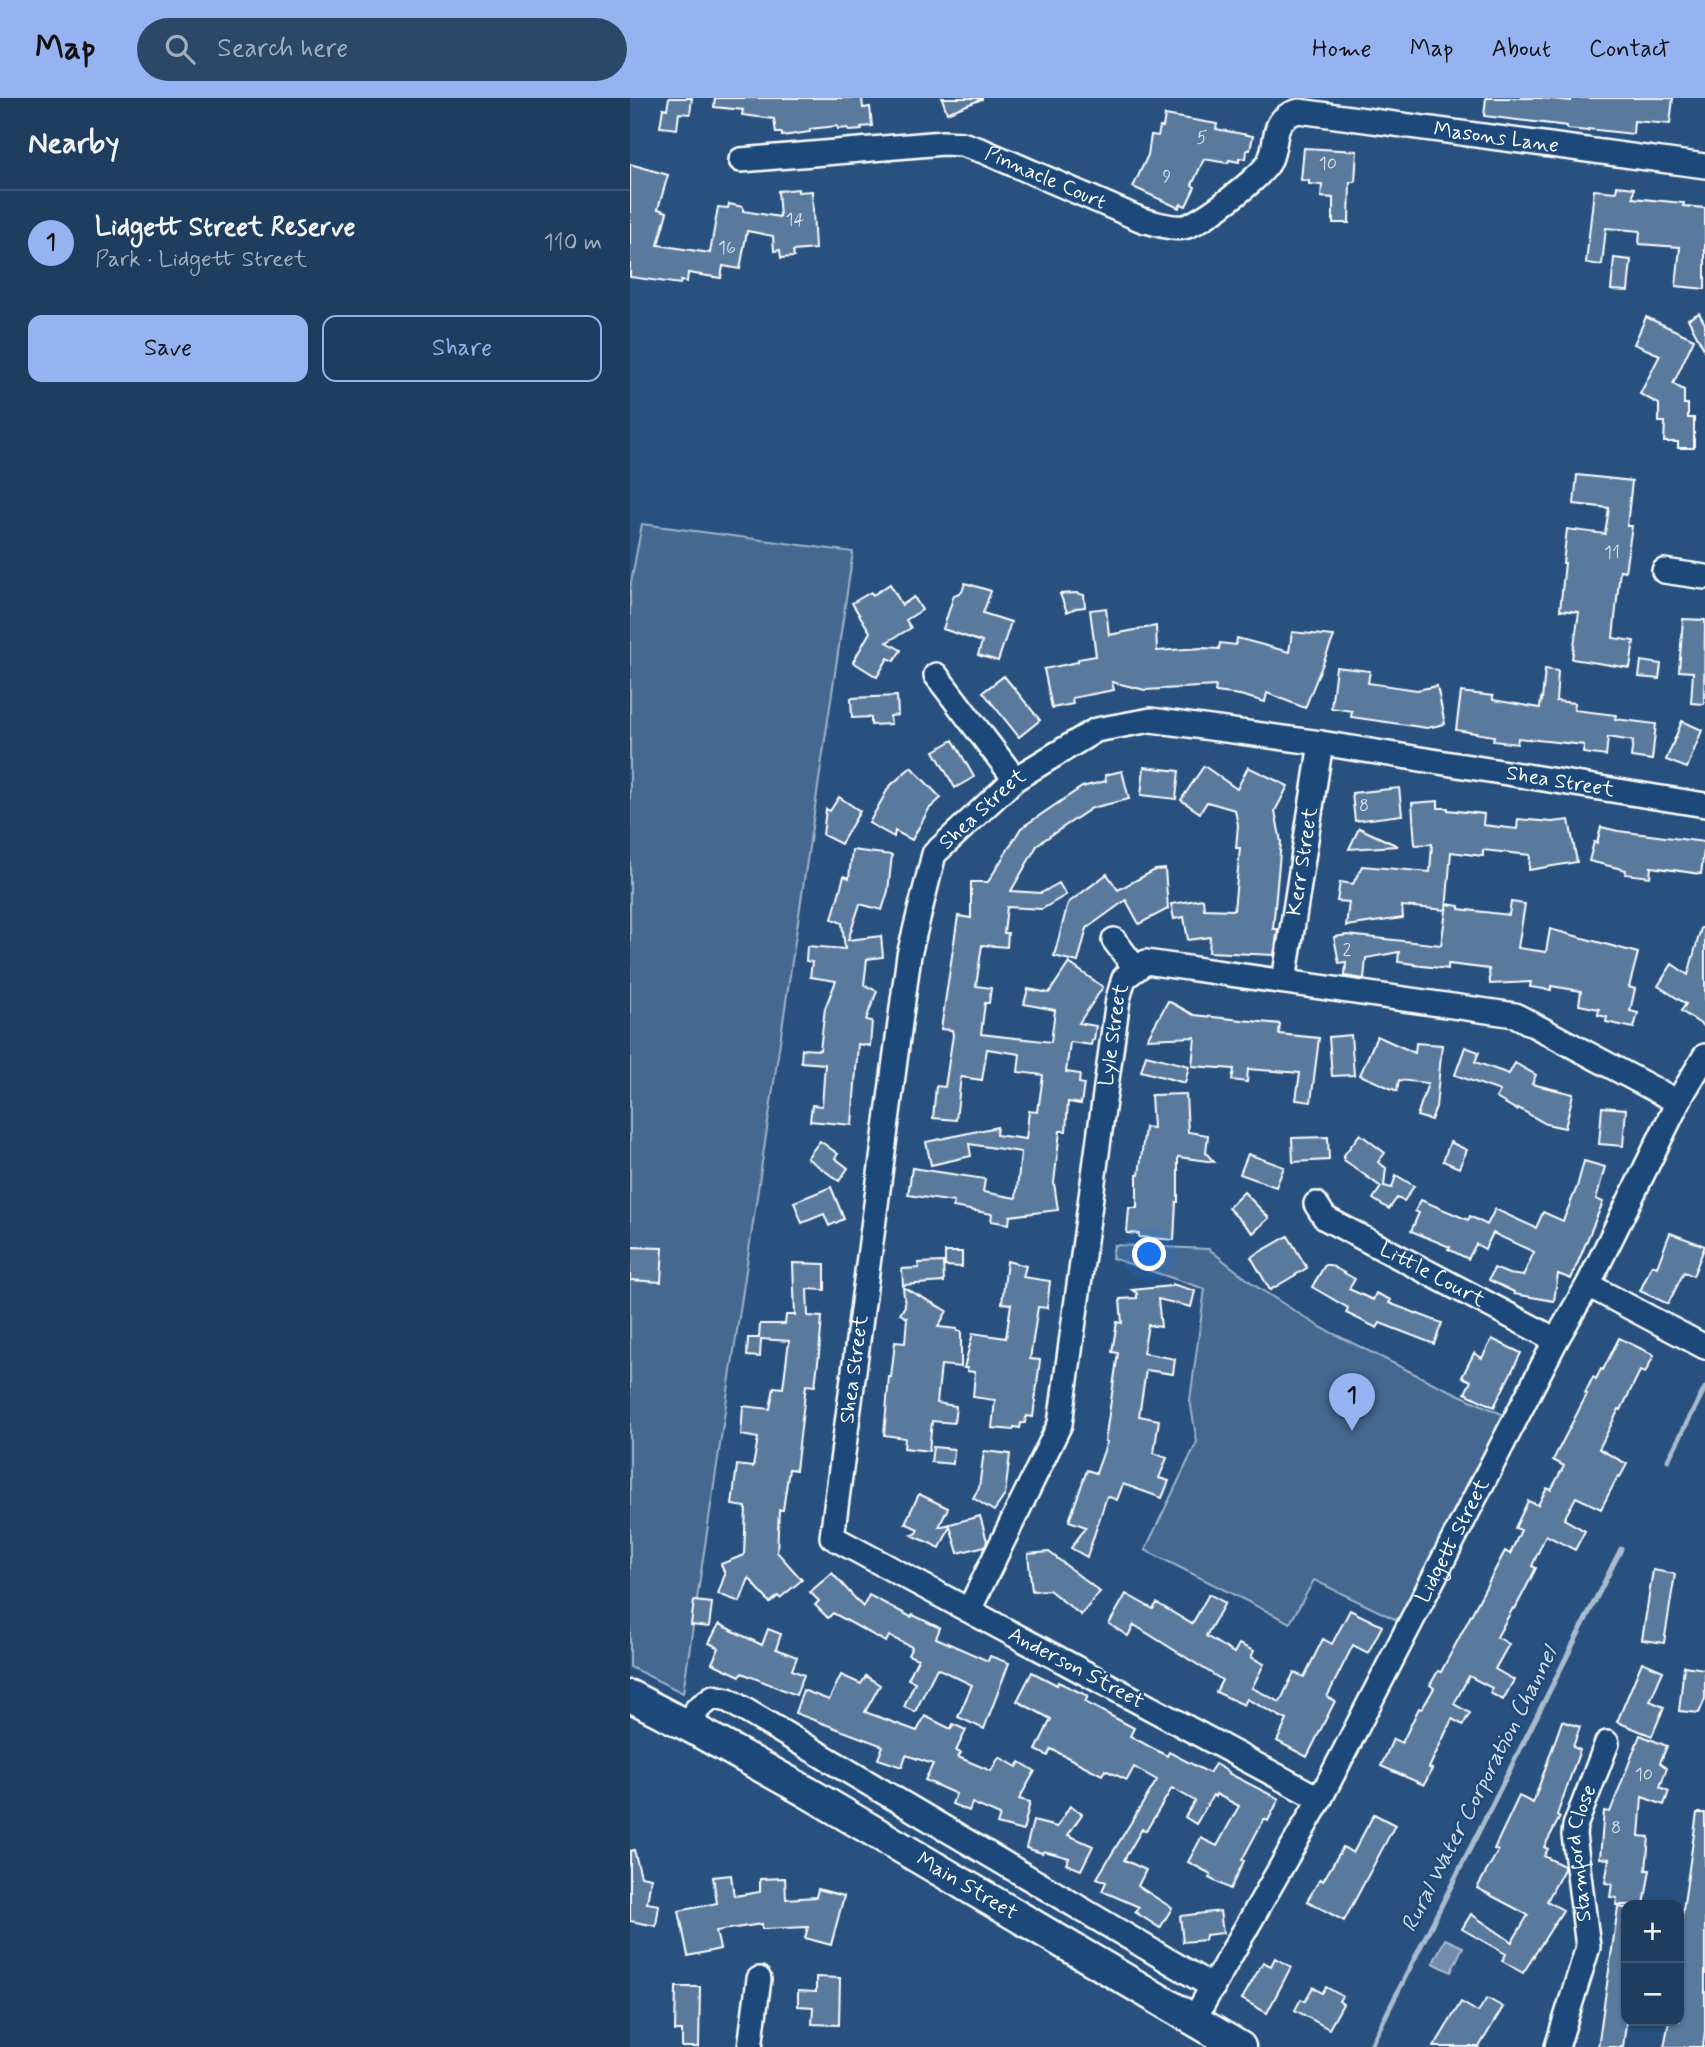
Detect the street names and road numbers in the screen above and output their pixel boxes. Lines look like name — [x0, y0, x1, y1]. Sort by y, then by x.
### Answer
street label: Masons Lane — [1432, 115, 1561, 160]
street label: Pinnacle Court — [981, 139, 1111, 217]
street label: Shea Street — [1504, 759, 1617, 804]
street label: Shea Street — [933, 761, 1031, 856]
street label: Kerr Street — [1280, 805, 1325, 918]
street label: Lyle Street — [1092, 980, 1136, 1088]
street label: Little Court — [1375, 1235, 1491, 1314]
street label: Shea Street — [833, 1313, 875, 1425]
street label: Lidgett Street — [1409, 1473, 1497, 1608]
street label: Anderson Street — [1003, 1620, 1149, 1716]
street label: Stamford Close — [1560, 1781, 1604, 1923]
street label: Main Street — [911, 1845, 1023, 1927]

